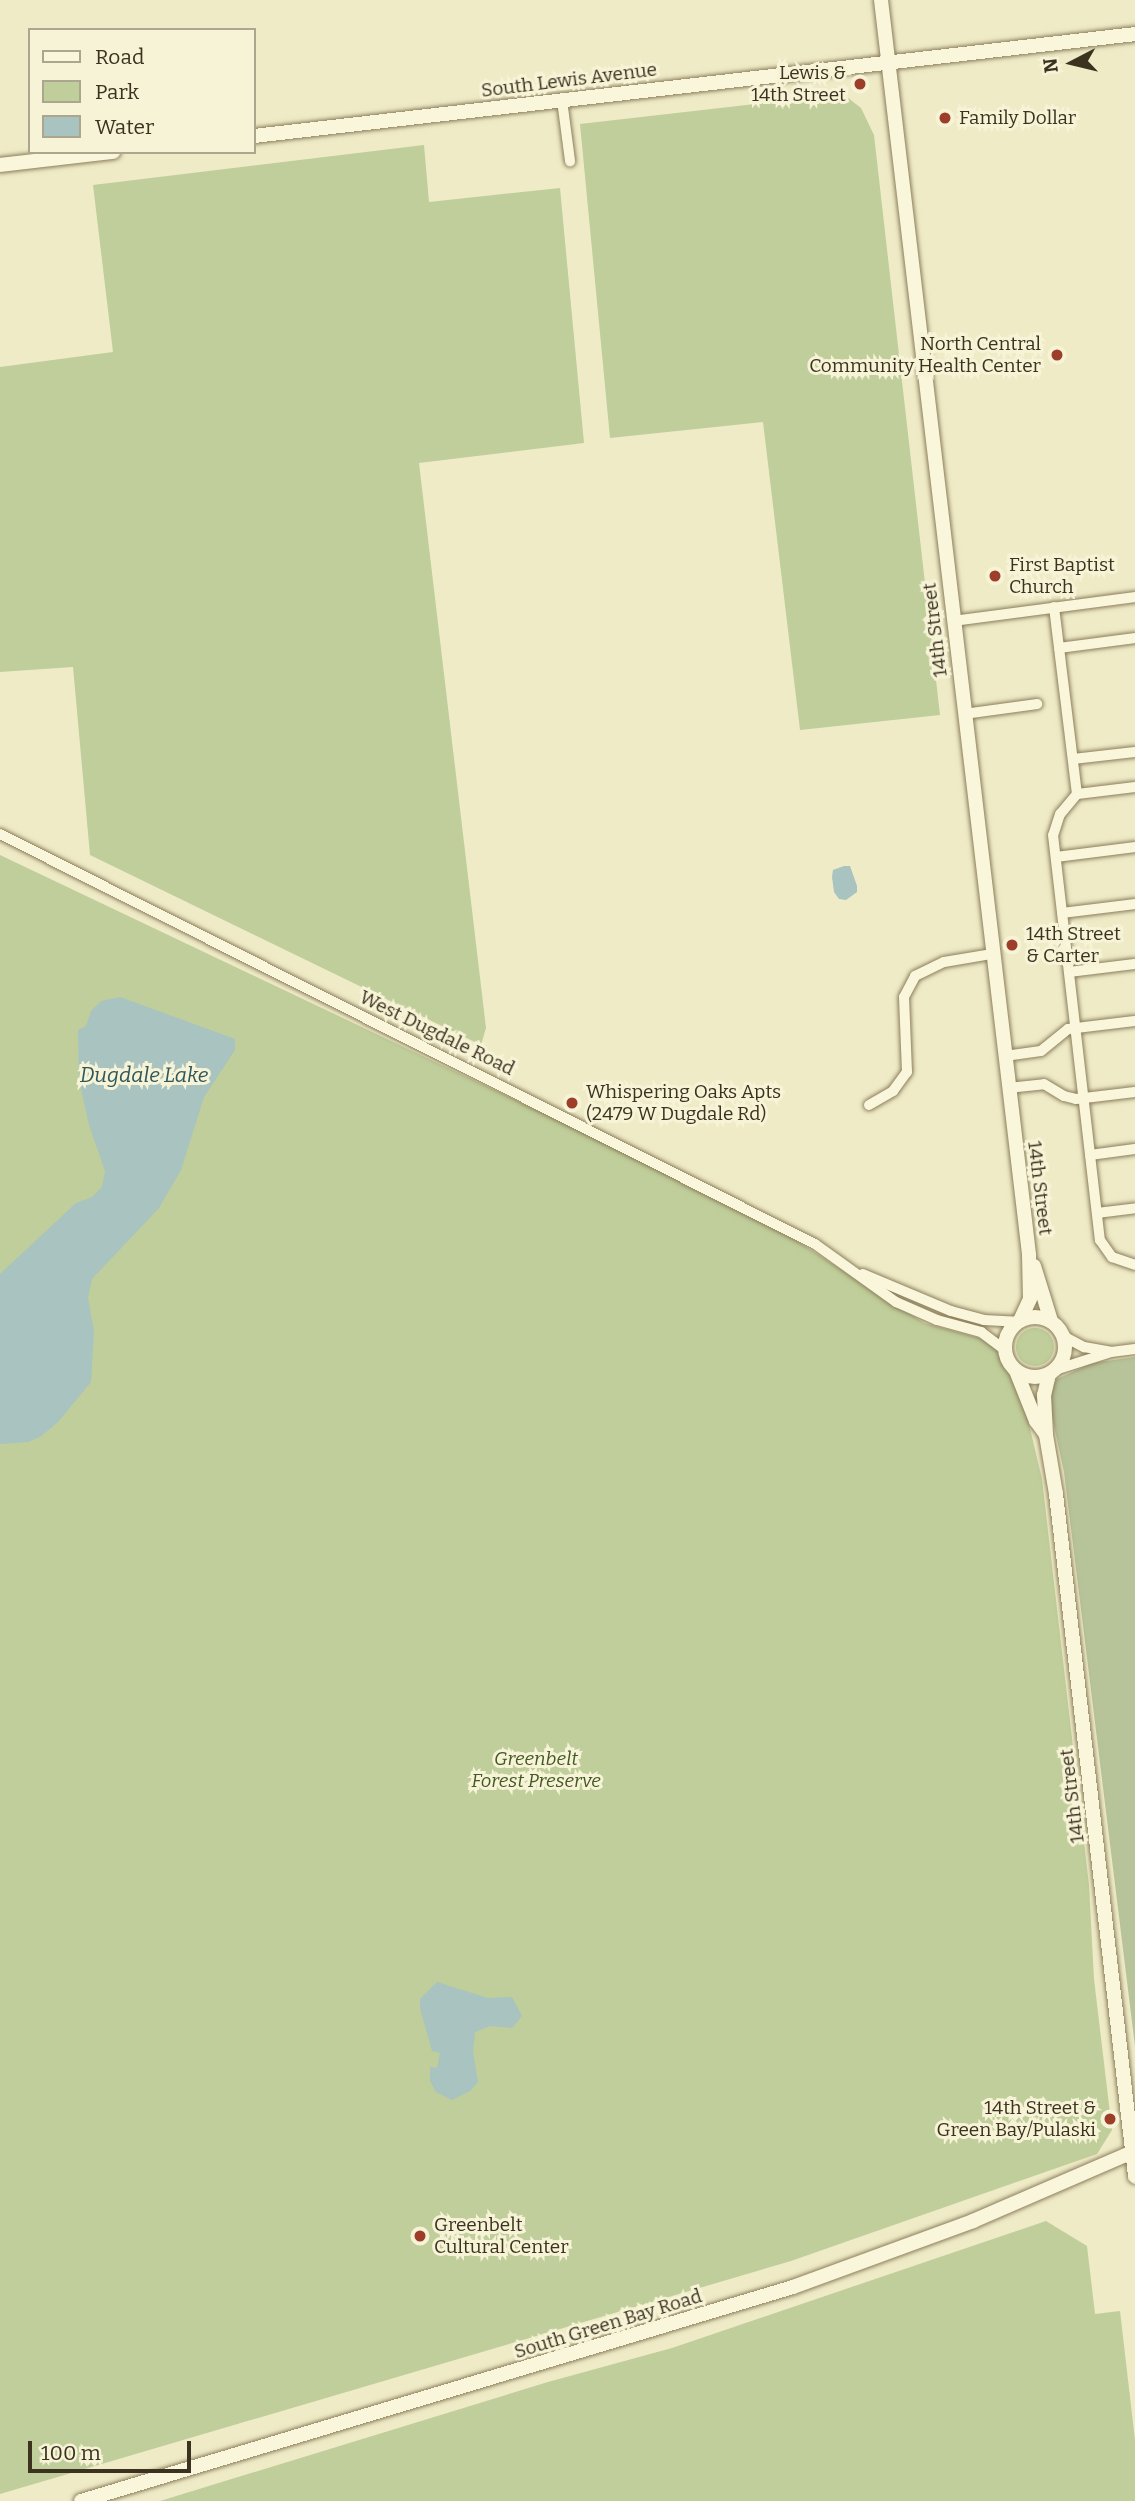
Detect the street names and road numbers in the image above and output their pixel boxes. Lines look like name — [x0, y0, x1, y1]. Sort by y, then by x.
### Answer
street label: South Lewis Avenue — [480, 58, 658, 102]
street label: 14th Street — [918, 582, 952, 678]
street label: West Dugdale Road — [356, 986, 518, 1080]
street label: 14th Street — [1023, 1140, 1057, 1236]
street label: 14th Street — [1055, 1748, 1089, 1844]
street label: South Green Bay Road — [511, 2285, 705, 2363]

